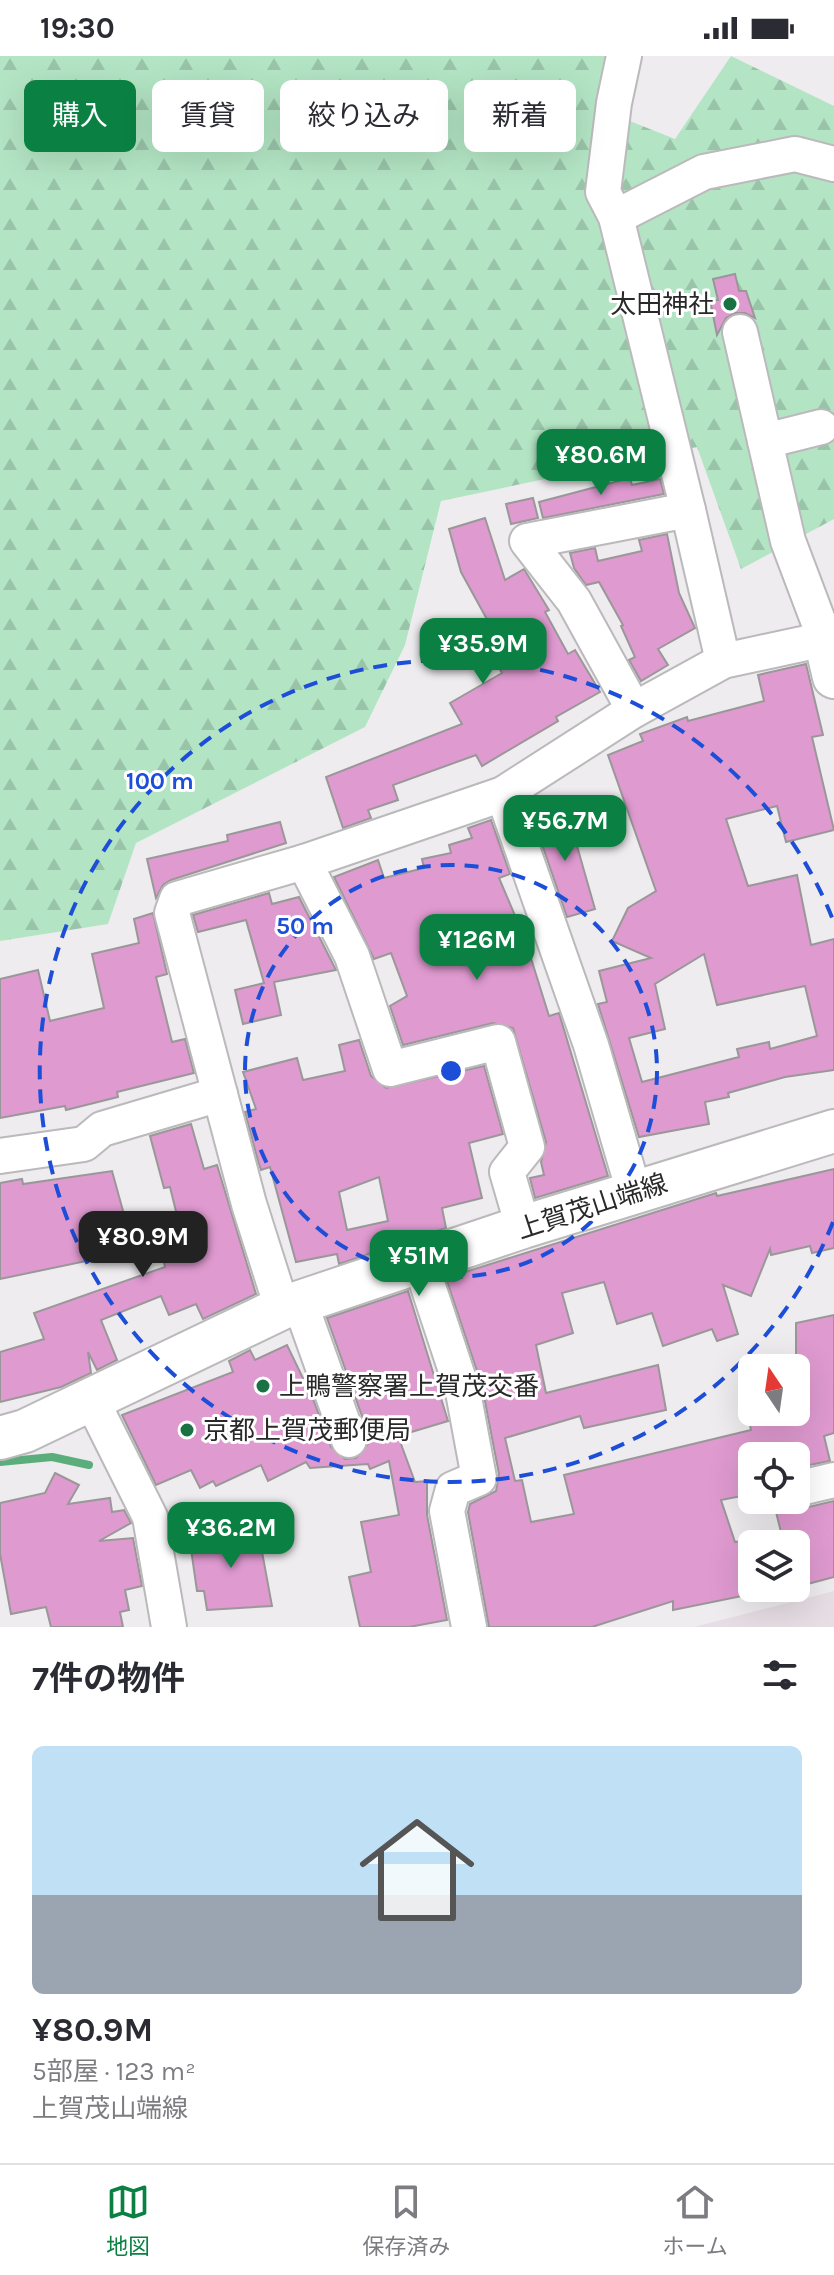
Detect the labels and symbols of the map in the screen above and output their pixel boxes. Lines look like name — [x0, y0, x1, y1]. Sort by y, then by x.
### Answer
place label: 太田神社 — [610, 289, 714, 320]
marker: 太田神社 — [721, 295, 739, 313]
pin: ¥80.6M — [536, 429, 666, 497]
pin: ¥35.9M — [418, 618, 548, 686]
text: 100 m — [126, 767, 194, 795]
pin: ¥56.7M — [500, 795, 630, 863]
text: 50 m — [276, 912, 334, 940]
pin: ¥126M — [421, 914, 533, 982]
centre of rings — [437, 1057, 465, 1085]
street label: 上賀茂山端線 — [513, 1168, 671, 1245]
pin: ¥80.9M — [78, 1211, 208, 1279]
pin: ¥51M — [372, 1230, 466, 1298]
north arrow — [738, 1354, 810, 1426]
place label: 上鴨警察署上賀茂交番 — [279, 1371, 539, 1402]
marker: 上鴨警察署上賀茂交番 — [254, 1377, 272, 1395]
place label: 京都上賀茂郵便局 — [203, 1415, 411, 1446]
marker: 京都上賀茂郵便局 — [178, 1421, 196, 1439]
pin: ¥36.2M — [166, 1502, 296, 1570]

